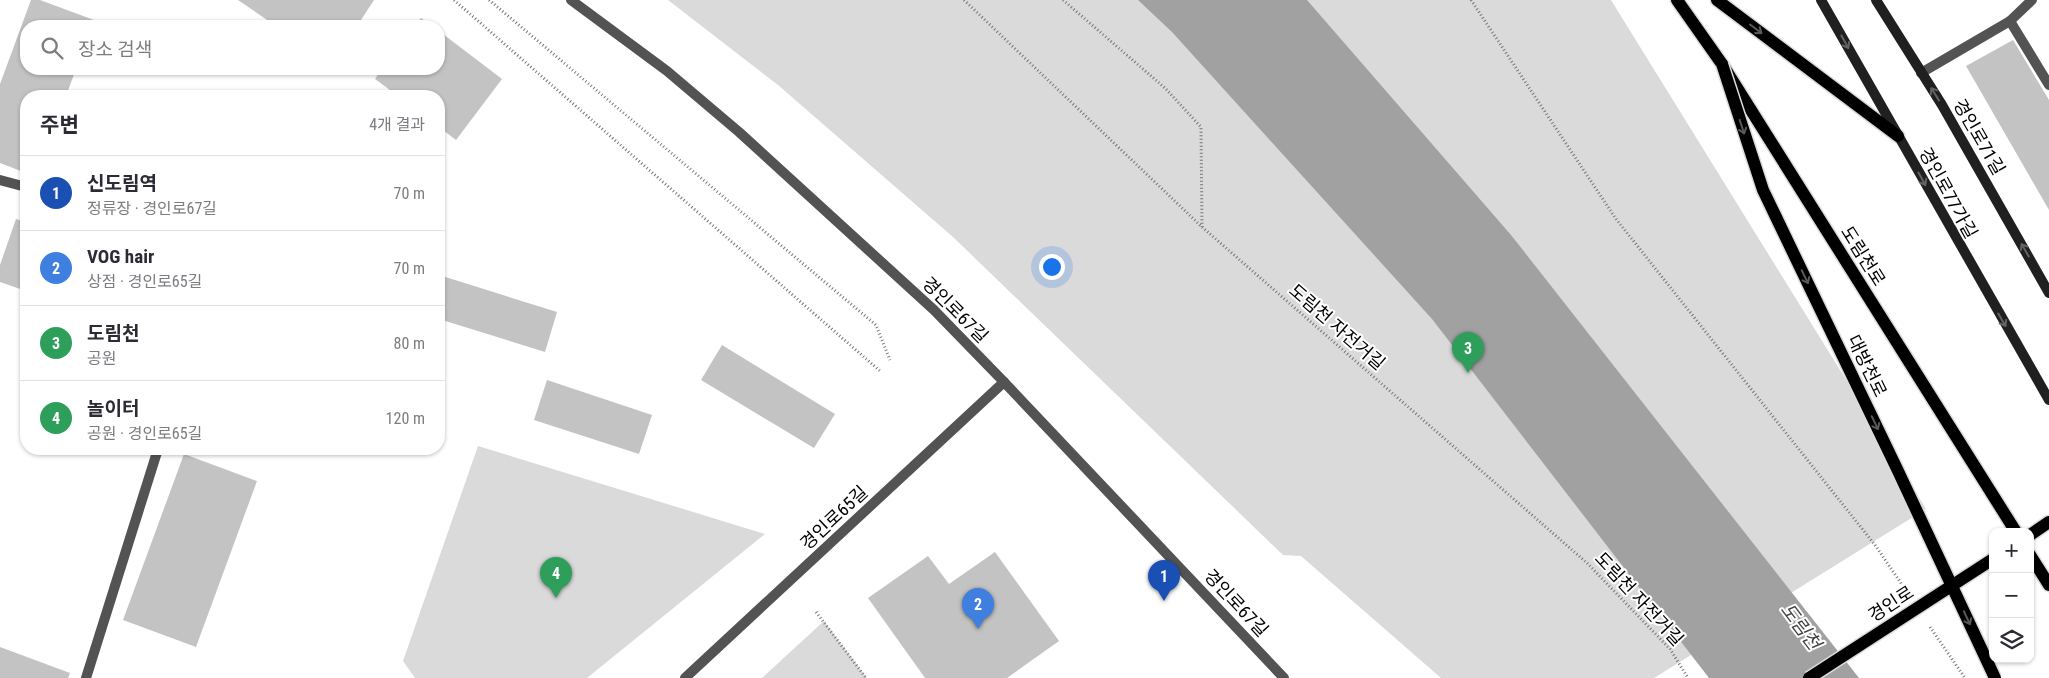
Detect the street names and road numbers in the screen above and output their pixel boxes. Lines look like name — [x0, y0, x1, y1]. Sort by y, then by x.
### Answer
street label: 경인로71길 — [1949, 95, 2010, 178]
street label: 경인로77가길 — [1915, 144, 1982, 242]
street label: 도림천로 — [1837, 222, 1890, 289]
street label: 경인로67길 — [918, 273, 992, 347]
street label: 도림천 자전거길 — [1285, 279, 1390, 374]
street label: 대방천로 — [1843, 331, 1891, 400]
street label: 경인로65길 — [796, 481, 872, 554]
street label: 도림천 자전거길 — [1591, 548, 1688, 650]
street label: 경인로67길 — [1200, 565, 1273, 641]
street label: 경인로 — [1864, 581, 1917, 626]

